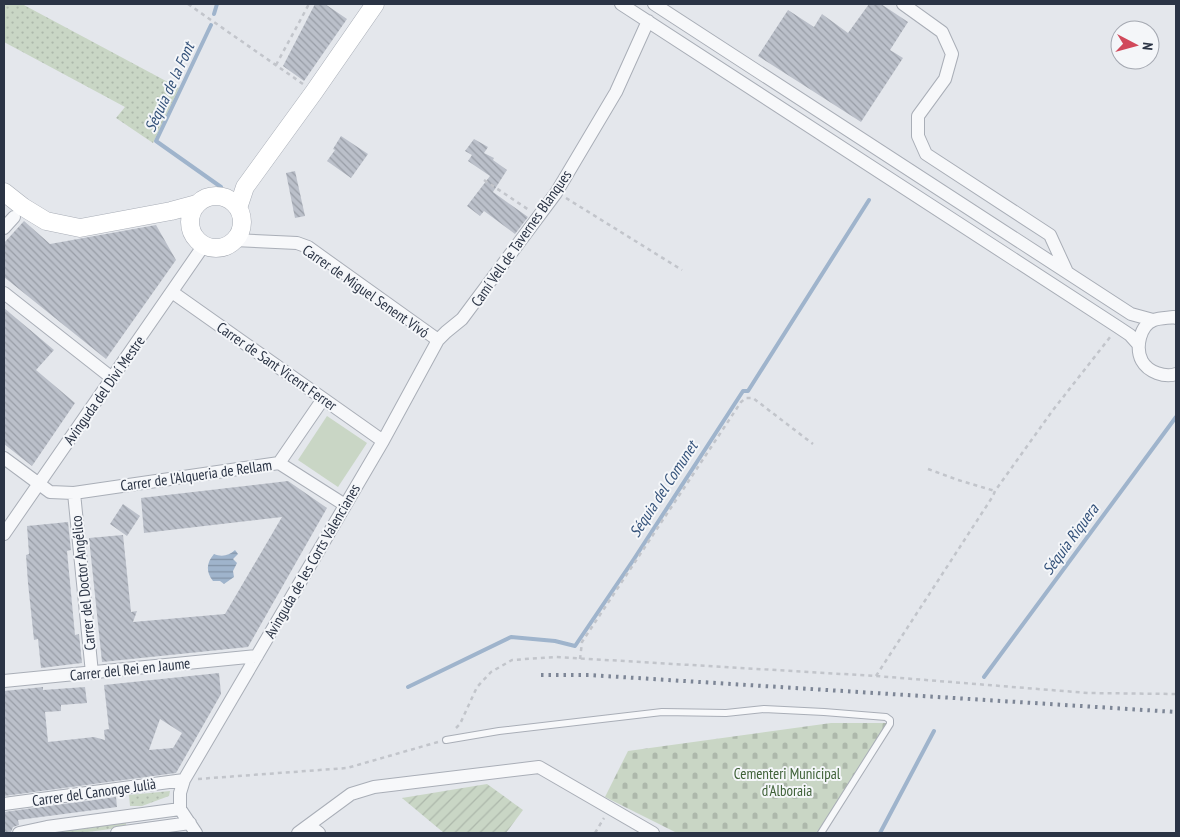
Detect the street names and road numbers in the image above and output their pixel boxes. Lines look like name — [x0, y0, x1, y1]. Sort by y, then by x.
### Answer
street label: Camí Vell de Tavernes Blanques — [467, 166, 575, 310]
street label: Carrer de Miguel Senent Vivó — [299, 240, 433, 342]
street label: Carrer de Sant Vicent Ferrer — [213, 317, 342, 415]
street label: Avinguda del Diví Mestre — [59, 332, 149, 448]
street label: Carrer de l'Alqueria de Rellam — [119, 455, 273, 495]
street label: Avinguda de les Corts Valencianes — [260, 480, 364, 642]
street label: Carrer del Doctor Angélico — [66, 515, 100, 651]
street label: Carrer del Rei en Jaume — [69, 653, 191, 685]
street label: Carrer del Canonge Julià — [31, 774, 157, 810]

